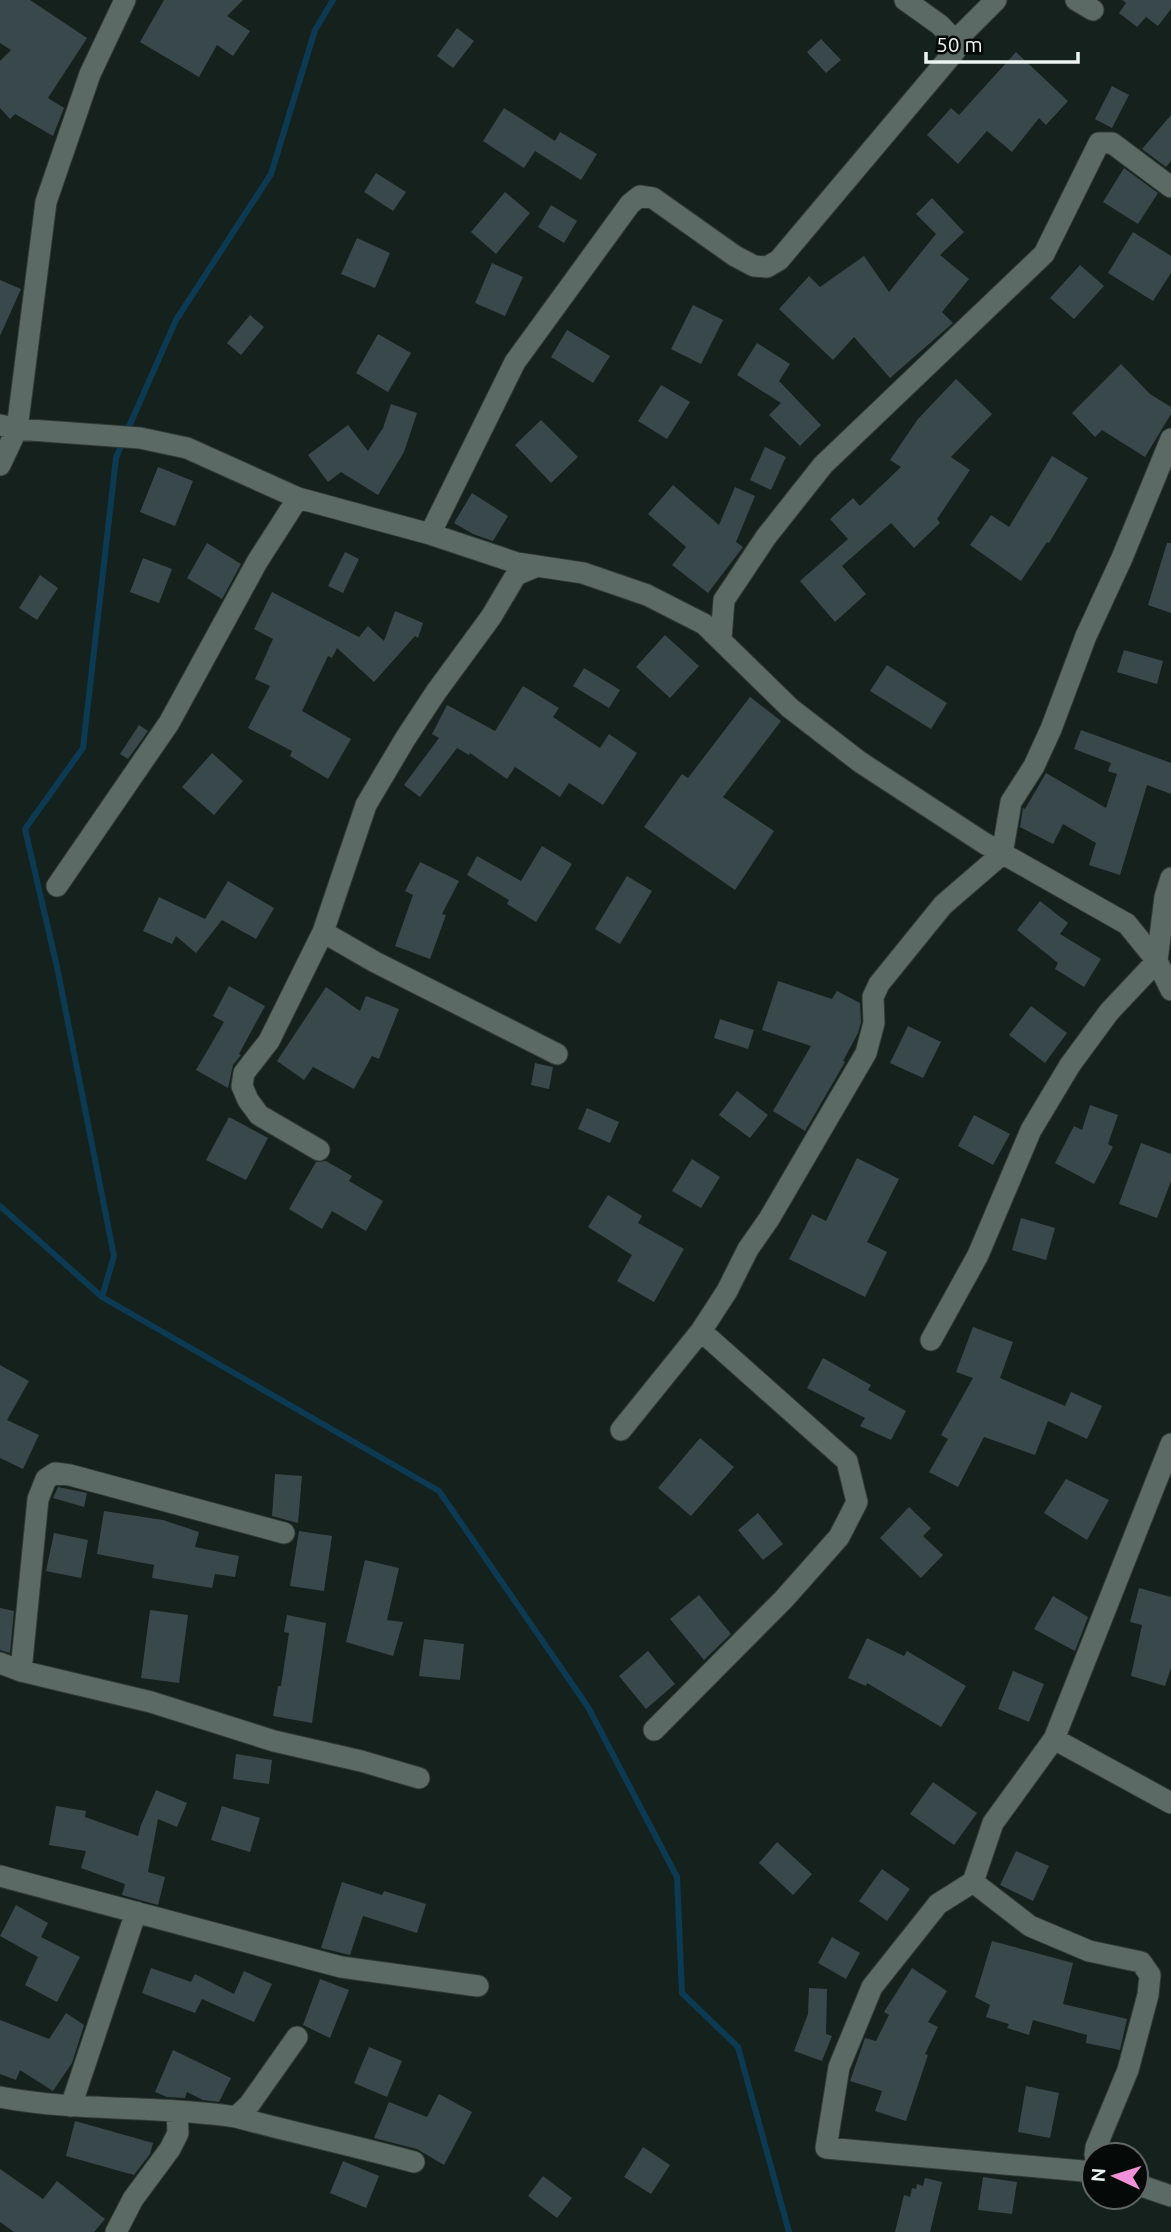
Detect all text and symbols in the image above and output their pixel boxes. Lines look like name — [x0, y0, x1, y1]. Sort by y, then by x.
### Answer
scale bar — [926, 21, 1078, 65]
text: 50 m — [936, 32, 983, 56]
north arrow — [1080, 2141, 1150, 2211]
text: N — [1087, 2167, 1110, 2183]

